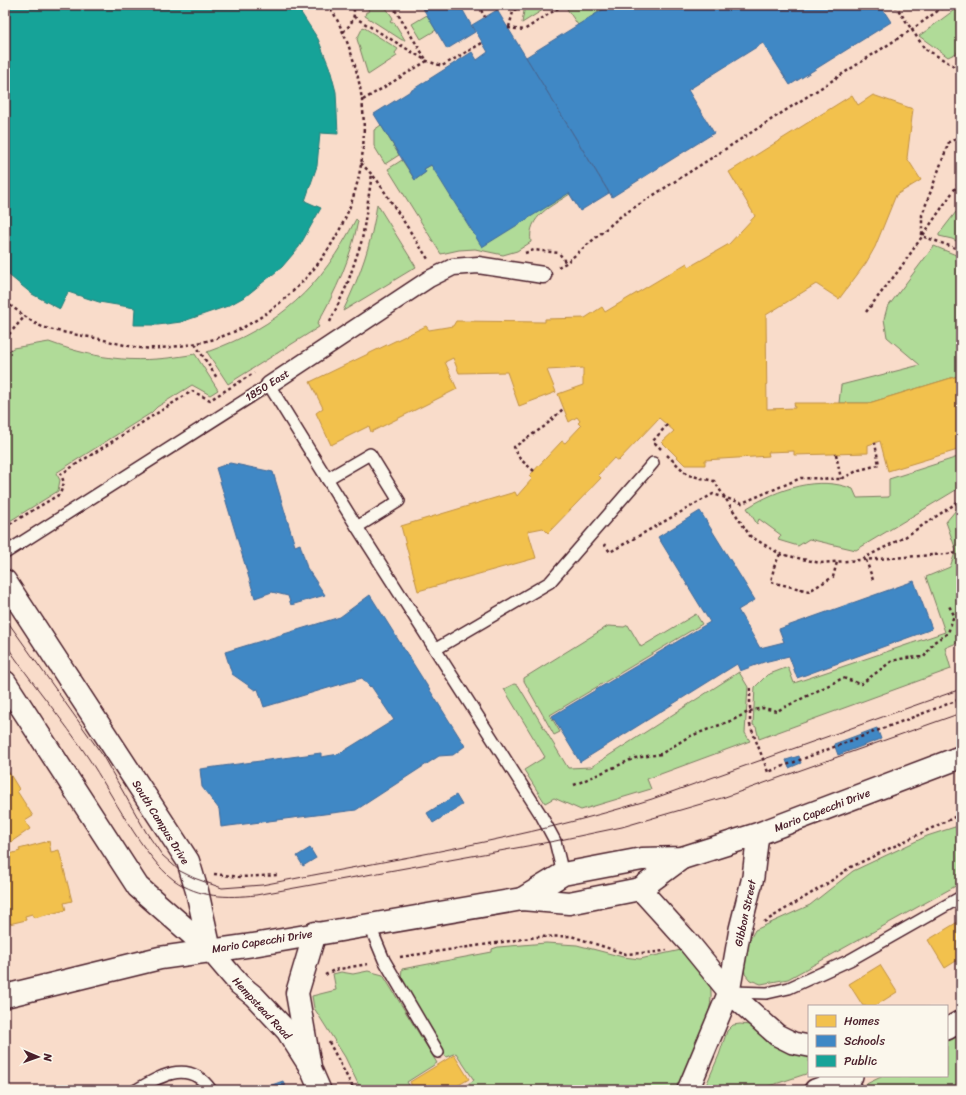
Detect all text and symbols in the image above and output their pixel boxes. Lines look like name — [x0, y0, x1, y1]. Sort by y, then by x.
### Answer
street label: 1850 East — [241, 364, 293, 407]
street label: South Campus Drive — [127, 776, 195, 869]
street label: Mario Capecchi Drive — [771, 783, 873, 838]
street label: Gibbon Street — [729, 877, 762, 948]
street label: Mario Capecchi Drive — [210, 924, 314, 959]
street label: Hempstead Road — [227, 972, 297, 1045]
legend — [808, 1005, 948, 1077]
text: Homes — [844, 1010, 880, 1032]
text: Schools — [844, 1030, 885, 1052]
north arrow — [18, 1037, 58, 1077]
text: Public — [844, 1050, 877, 1072]
text: N — [38, 1052, 57, 1062]

